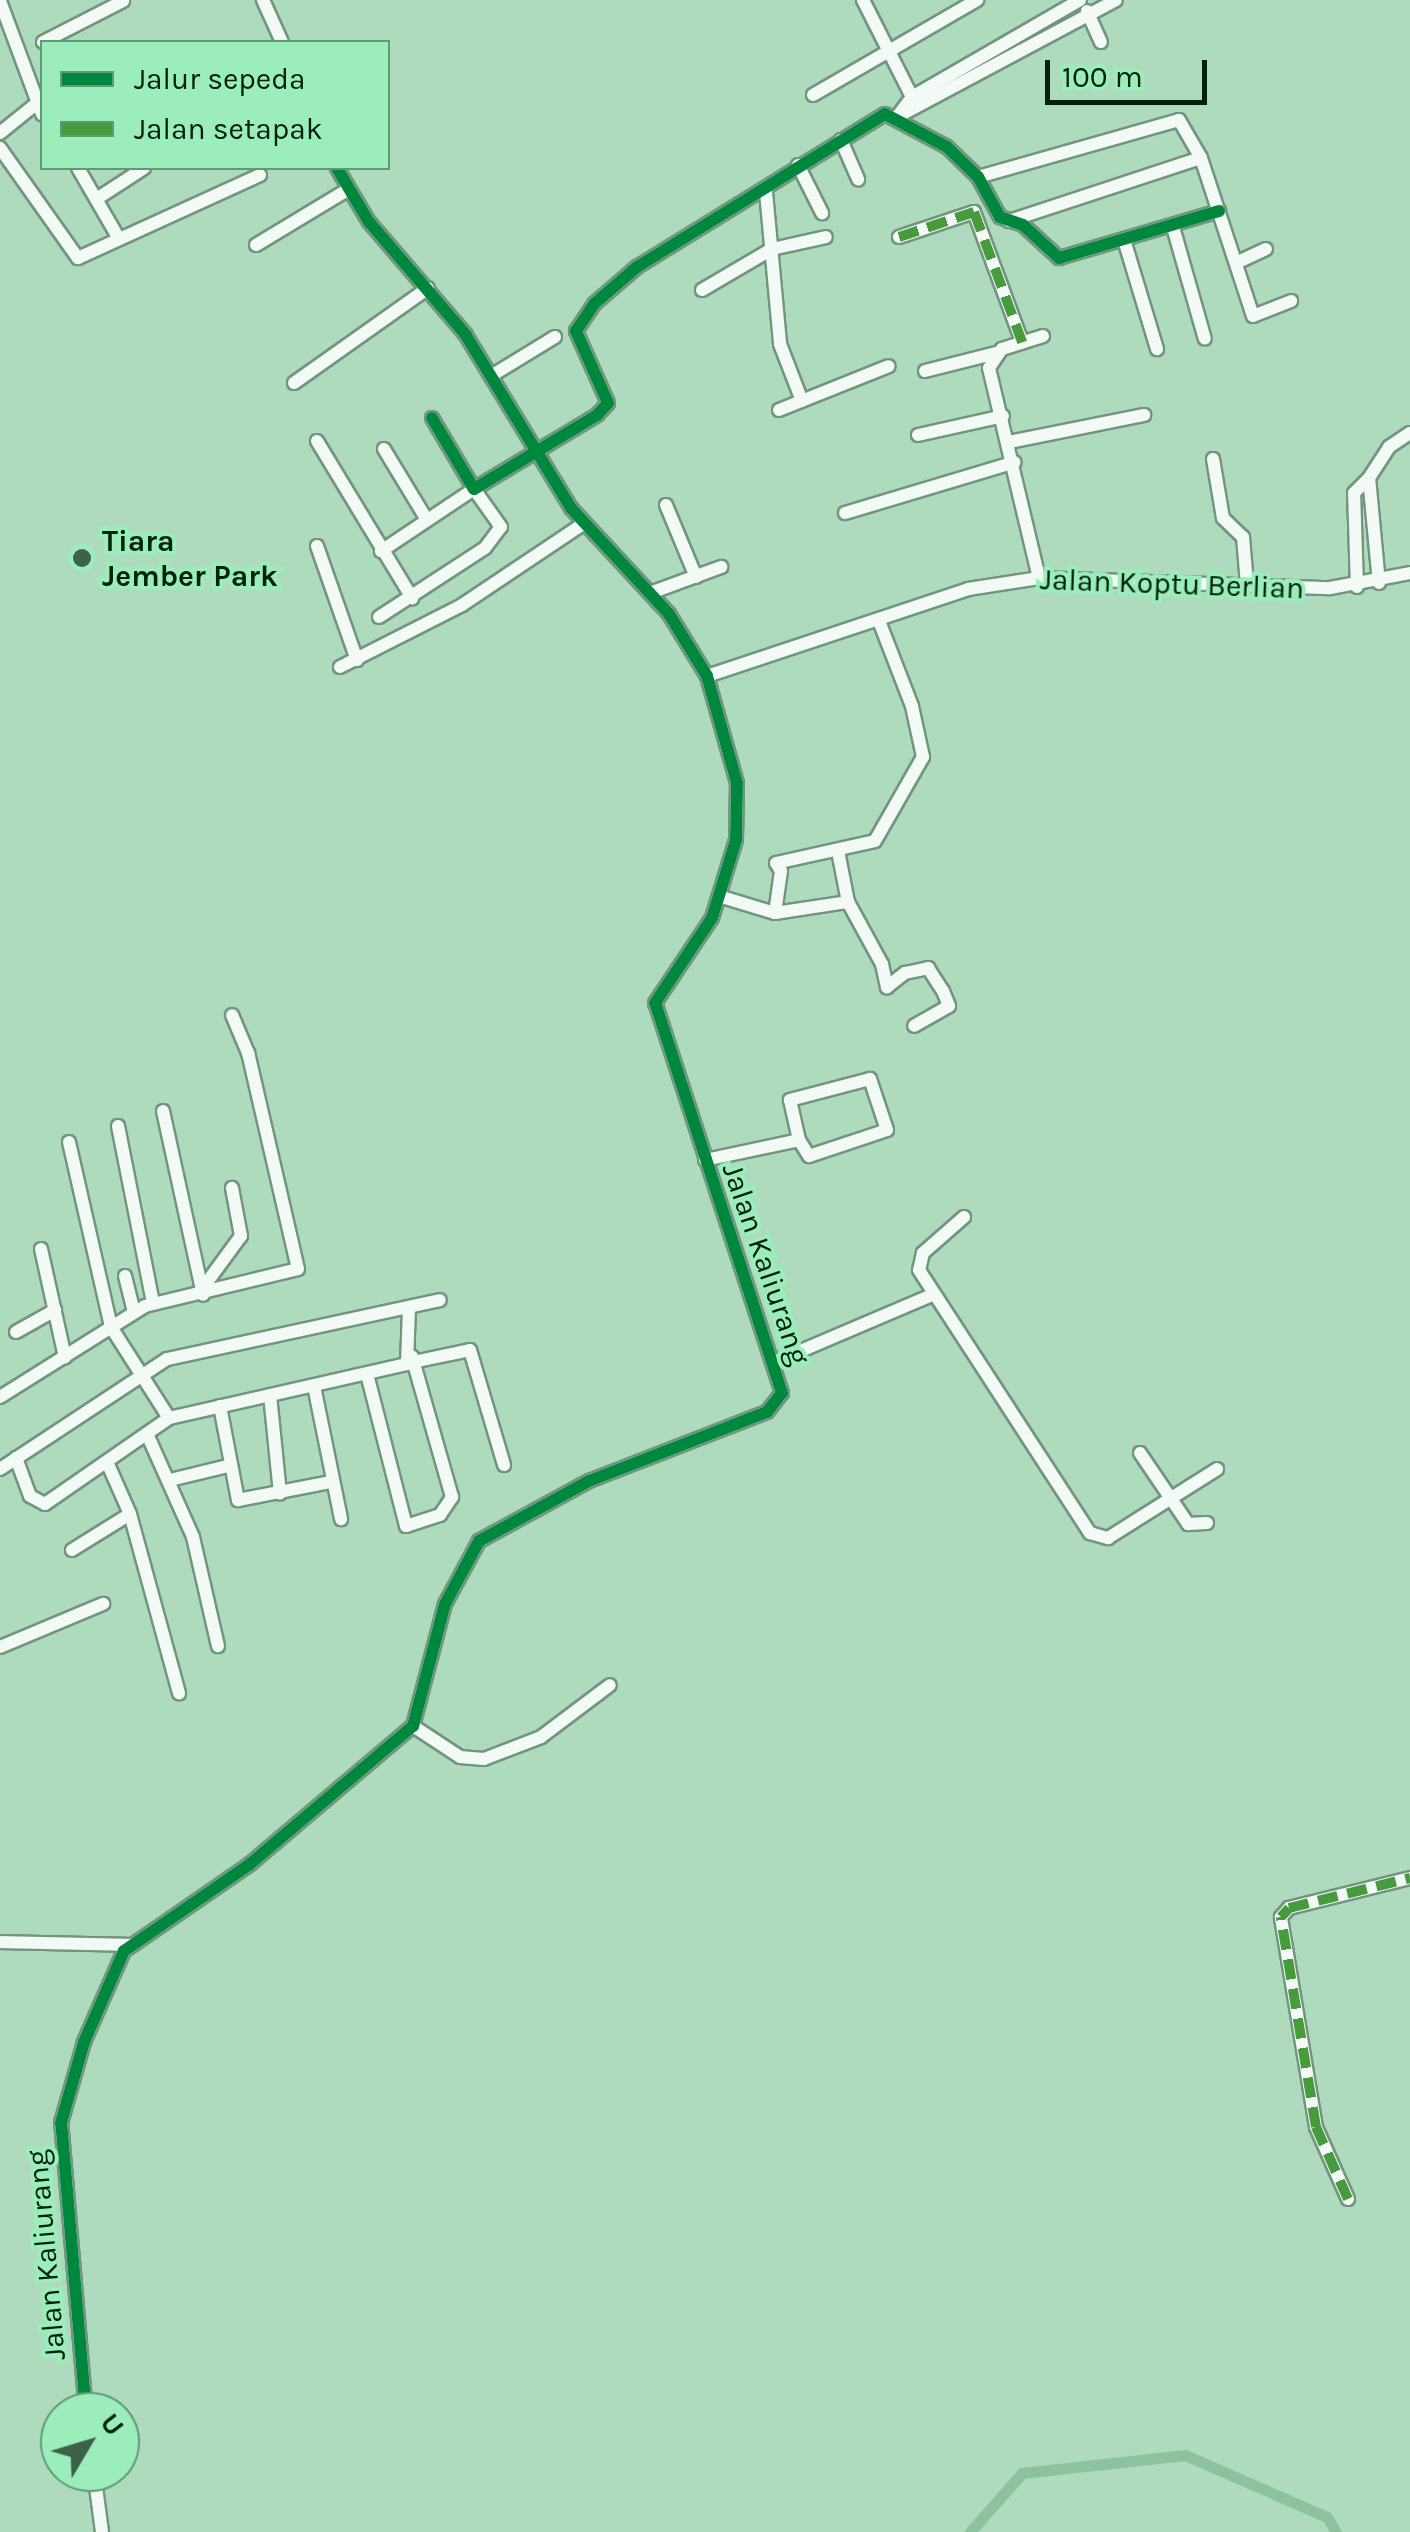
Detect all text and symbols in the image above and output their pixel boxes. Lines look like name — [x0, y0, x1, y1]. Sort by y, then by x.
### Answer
legend — [40, 40, 390, 170]
scale bar — [1050, 40, 1212, 102]
text: 100 m — [1062, 59, 1143, 95]
text: Jalur sepeda — [134, 61, 306, 97]
text: Jalan setapak — [134, 111, 323, 147]
place label: Tiara Jember Park — [102, 523, 278, 594]
marker: Tiara Jember Park — [71, 547, 93, 569]
street label: Jalan Koptu Berlian — [1039, 561, 1305, 607]
street label: Jalan Kaliurang — [715, 1158, 817, 1370]
street label: Jalan Kaliurang — [19, 2148, 73, 2362]
north arrow — [40, 2392, 140, 2492]
text: U — [94, 2407, 131, 2442]

